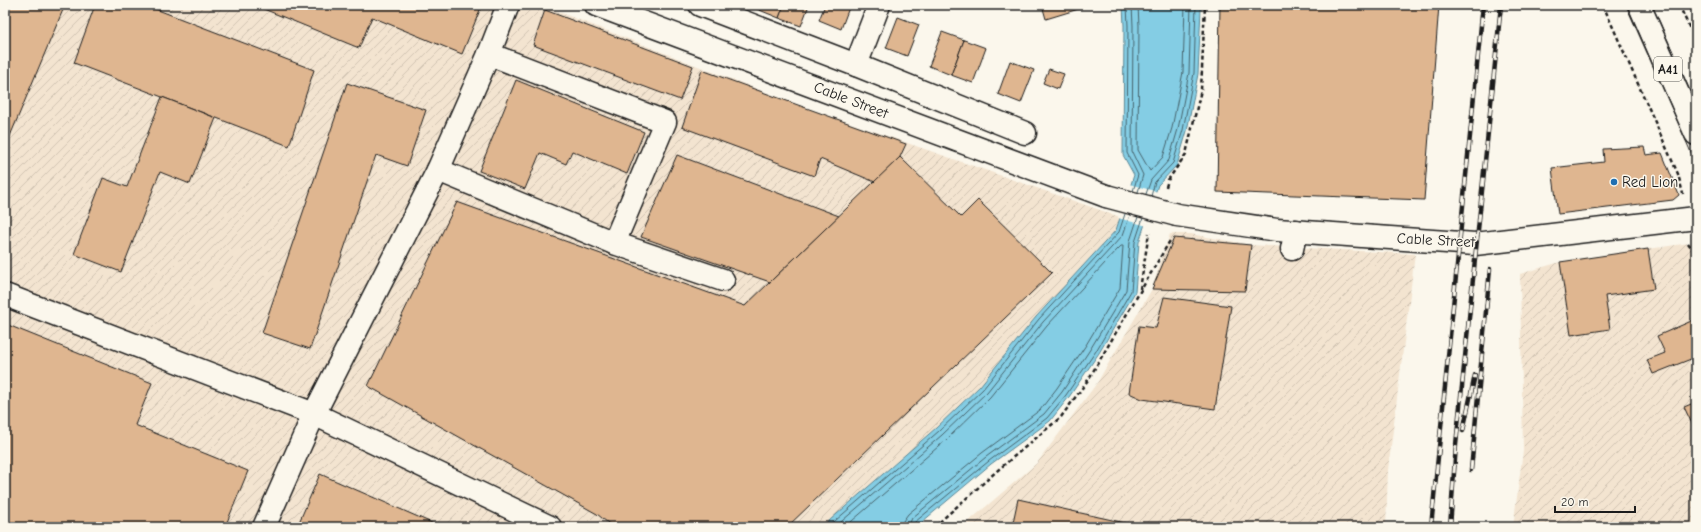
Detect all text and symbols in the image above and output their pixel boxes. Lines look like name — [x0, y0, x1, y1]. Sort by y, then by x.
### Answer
road number: A41 — [1654, 57, 1682, 81]
street label: Cable Street — [811, 78, 891, 123]
place label: Red Lion — [1622, 173, 1678, 191]
marker: Red Lion — [1609, 177, 1619, 187]
street label: Cable Street — [1396, 229, 1476, 251]
scale bar — [1555, 488, 1635, 514]
text: 20 m — [1561, 495, 1589, 509]

